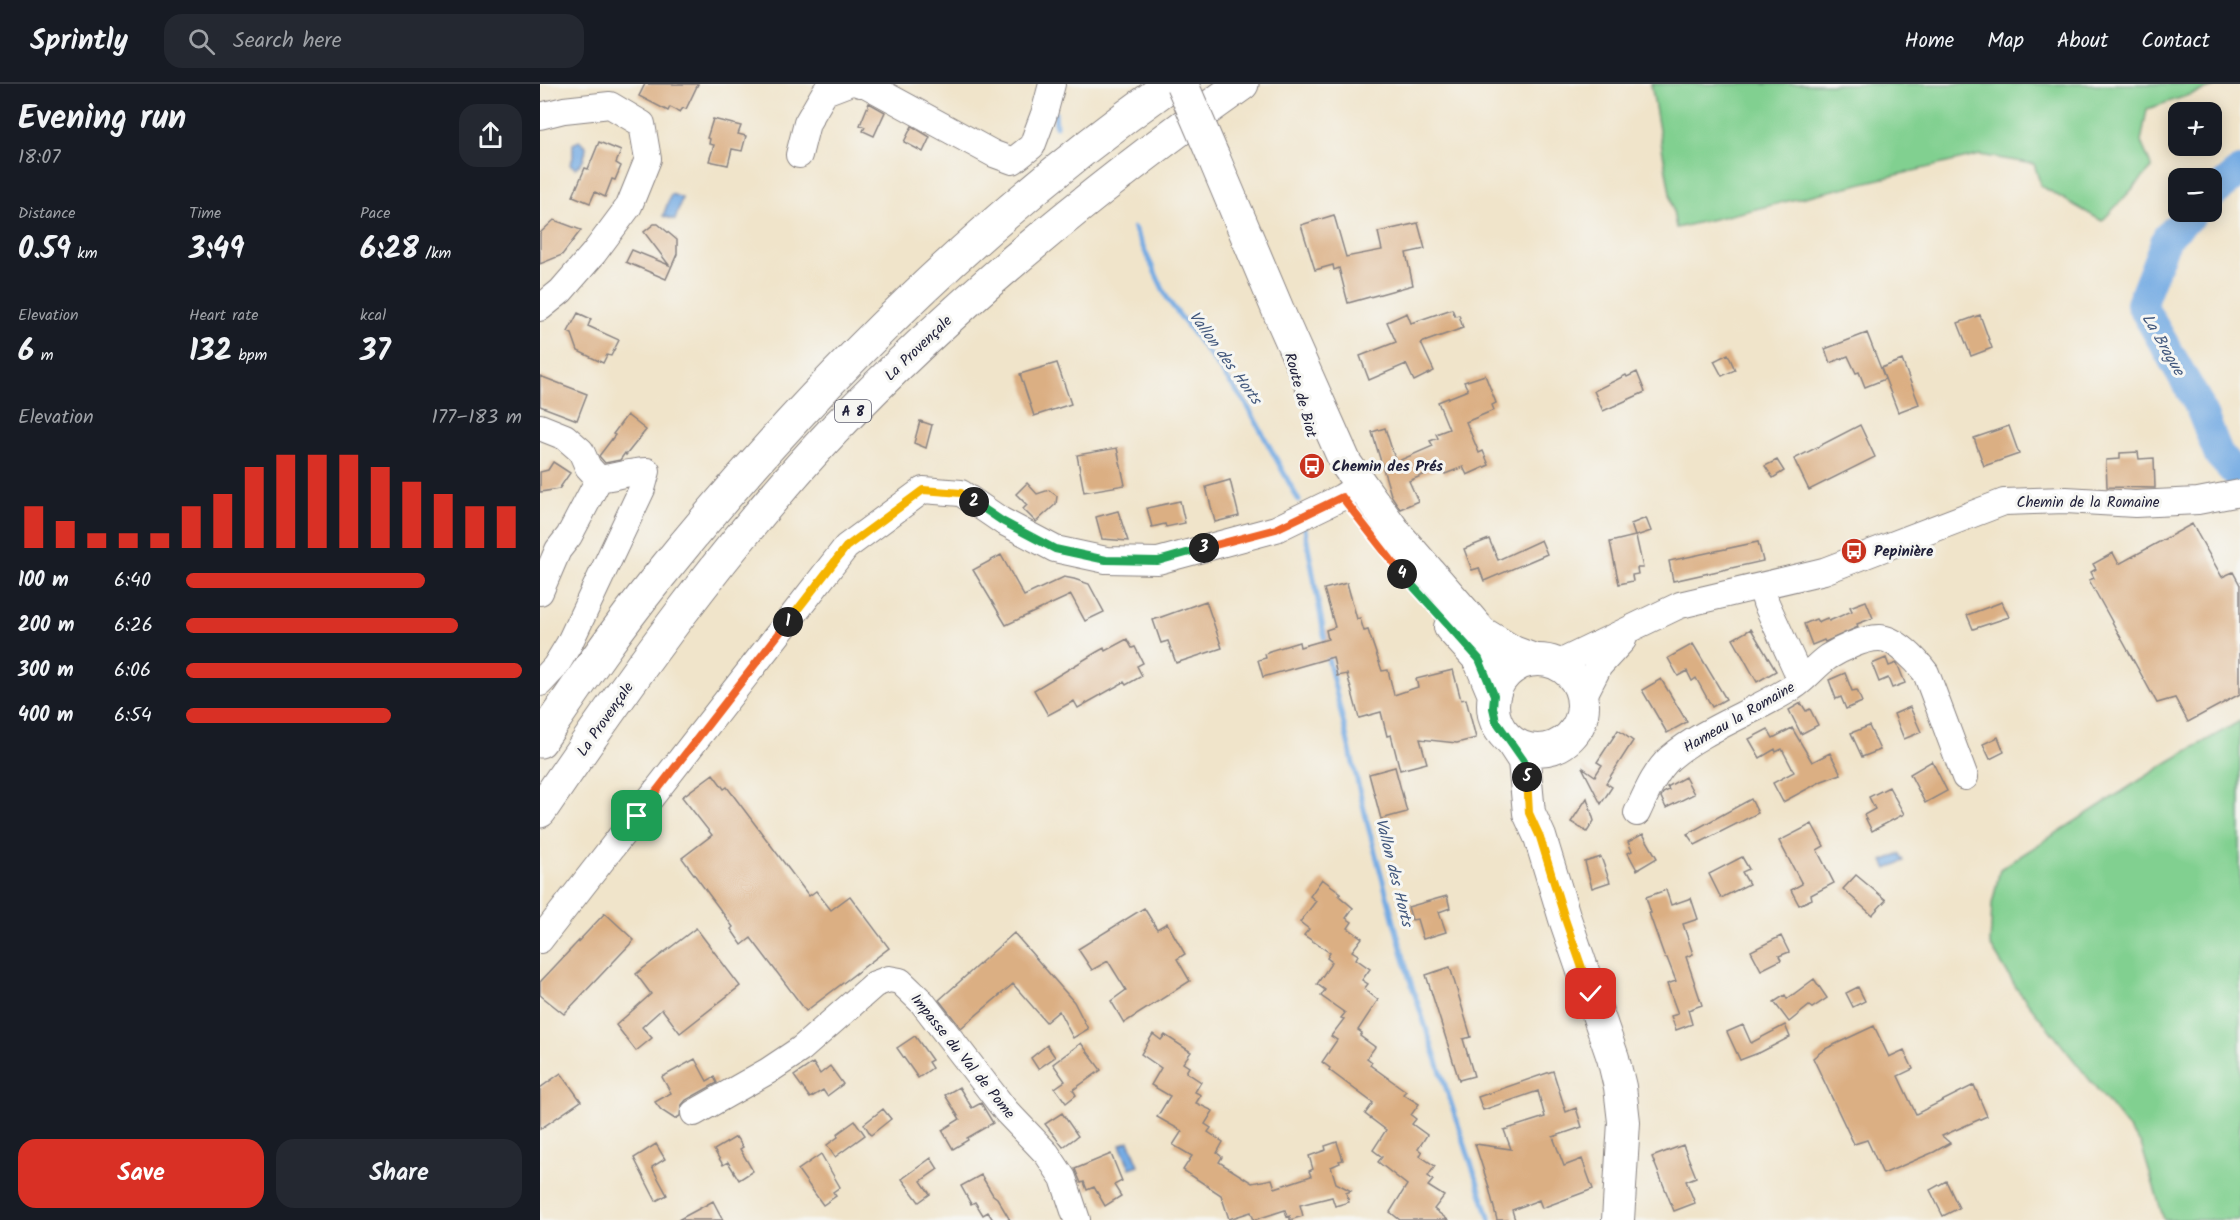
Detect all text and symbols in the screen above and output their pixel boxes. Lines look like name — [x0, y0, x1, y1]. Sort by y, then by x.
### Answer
search box — [164, 14, 584, 68]
text: Sprintly — [30, 19, 128, 64]
text: Search here — [233, 24, 342, 59]
icon: search — [185, 25, 218, 58]
text: Home — [1905, 25, 1954, 58]
text: Map — [1987, 25, 2024, 58]
text: About — [2057, 25, 2108, 58]
text: Contact — [2141, 25, 2210, 58]
text: Evening run — [18, 93, 186, 146]
map controls — [2168, 102, 2222, 222]
button: + — [2168, 102, 2222, 156]
button: share — [459, 104, 522, 167]
text: 18:07 — [18, 142, 60, 174]
button: − — [2168, 168, 2222, 222]
text: Distance — [18, 201, 76, 226]
text: Time — [189, 201, 221, 226]
text: Pace — [360, 201, 391, 226]
text: 0.59 — [18, 226, 71, 274]
text: 3:49 — [189, 226, 244, 274]
text: 6:28 — [360, 226, 419, 274]
text: km — [71, 241, 98, 266]
text: /km — [419, 241, 451, 266]
text: Elevation — [18, 303, 79, 328]
text: Heart rate — [189, 303, 259, 328]
text: kcal — [360, 303, 386, 328]
water label: Vallon des Horts — [1182, 306, 1269, 412]
water label: La Brague — [2135, 309, 2191, 382]
street label: La Provençale — [879, 310, 958, 387]
text: 6 — [18, 328, 34, 376]
text: 132 — [189, 328, 232, 376]
text: 37 — [360, 328, 391, 376]
text: m — [34, 343, 53, 368]
text: bpm — [232, 343, 267, 368]
street label: Route de Biot — [1277, 350, 1323, 441]
road number: A 8 — [835, 400, 871, 422]
text: Elevation — [18, 402, 94, 434]
text: 177–183 m — [431, 402, 522, 434]
bus stop icon: Chemin des Prés — [1297, 451, 1327, 481]
place label: Chemin des Prés — [1332, 455, 1443, 479]
pin: 2 — [959, 487, 989, 517]
text: 2 — [969, 489, 979, 514]
street label: Chemin de la Romaine — [2016, 491, 2160, 515]
pin: 3 — [1189, 533, 1219, 563]
text: 3 — [1200, 535, 1208, 560]
bus stop icon: Pepinière — [1839, 536, 1869, 566]
place label: Pepinière — [1874, 540, 1934, 564]
pin: 4 — [1387, 559, 1417, 589]
text: 4 — [1398, 561, 1406, 586]
text: 100 m — [18, 565, 69, 597]
text: 6:40 — [114, 565, 151, 597]
pin: 1 — [773, 607, 803, 637]
text: 1 — [786, 609, 790, 634]
text: 200 m — [18, 610, 74, 642]
text: 6:26 — [114, 610, 153, 642]
text: 300 m — [18, 655, 74, 687]
text: 6:06 — [114, 655, 151, 687]
street label: Hameau la Romaine — [1679, 676, 1800, 760]
street label: La Provençale — [571, 677, 641, 762]
text: 400 m — [18, 700, 74, 732]
text: 6:54 — [114, 700, 152, 732]
pin: 5 — [1512, 762, 1542, 792]
text: 5 — [1523, 764, 1531, 789]
pin — [611, 790, 662, 841]
icon: arrive — [620, 799, 653, 832]
water label: Vallon des Horts — [1368, 816, 1420, 931]
pin — [1565, 968, 1616, 1019]
icon: check — [1574, 977, 1607, 1010]
street label: Impasse du Val de Pome — [904, 989, 1021, 1125]
button: Save — [18, 1139, 264, 1208]
button: Share — [276, 1139, 522, 1208]

